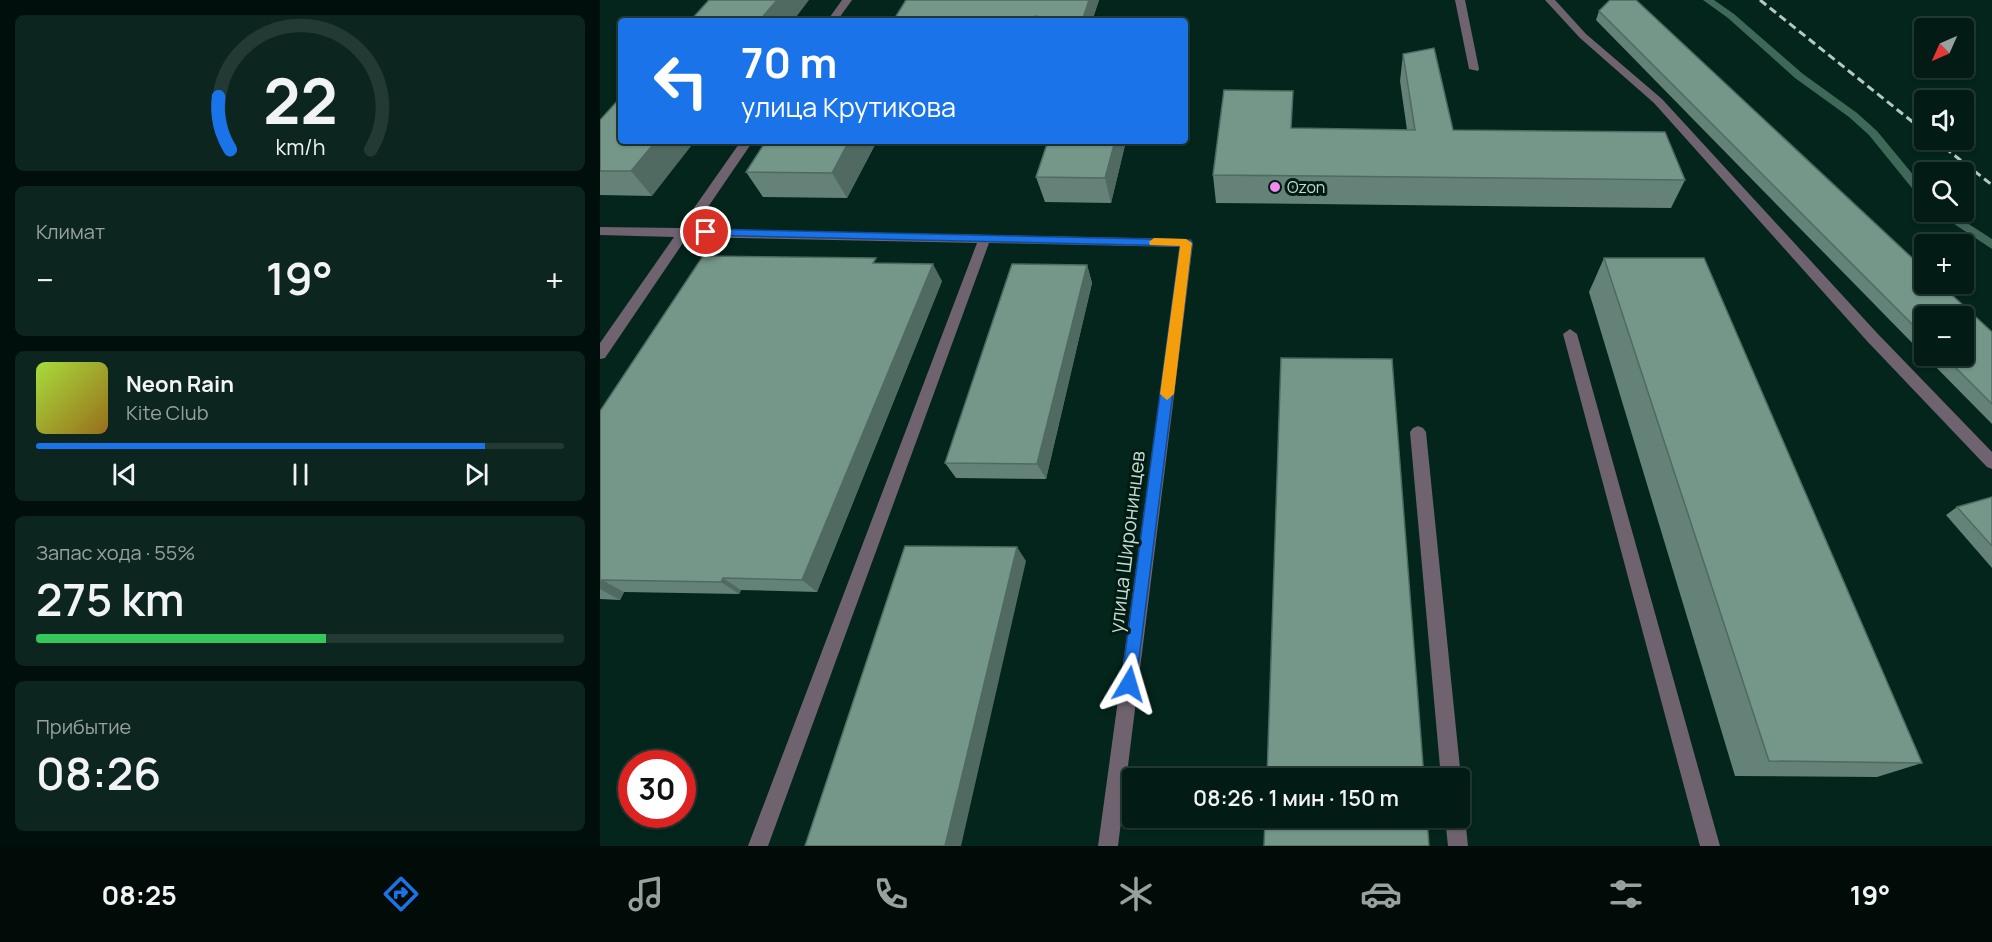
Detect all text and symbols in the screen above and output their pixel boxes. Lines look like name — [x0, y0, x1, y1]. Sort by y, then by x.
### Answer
north arrow — [1914, 18, 1974, 78]
map controls — [1914, 18, 1974, 366]
text: 70 m — [741, 33, 837, 91]
icon: left — [642, 42, 720, 120]
text: 22 — [263, 57, 337, 143]
text: улица Крутикова — [741, 88, 956, 125]
button: sound — [1914, 90, 1974, 150]
text: km/h — [275, 132, 325, 161]
button: search — [1914, 162, 1974, 222]
place label: Ozon — [1287, 176, 1325, 198]
marker: Ozon — [1268, 180, 1282, 194]
pin — [680, 206, 731, 257]
icon: arrive — [689, 215, 722, 248]
text: Климат — [36, 218, 105, 245]
button: + — [1914, 234, 1974, 294]
text: 19° — [266, 247, 333, 309]
text: − — [36, 257, 54, 302]
text: + — [545, 257, 564, 302]
button: − — [1914, 306, 1974, 366]
text: Neon Rain — [126, 369, 234, 399]
text: Kite Club — [126, 399, 209, 426]
street label: улица Широнинцев — [1102, 449, 1151, 635]
icon: previous — [108, 458, 141, 491]
icon: pause — [284, 458, 317, 491]
icon: next — [460, 458, 493, 491]
text: Запас хода · 55% — [36, 539, 195, 566]
text: 275 km — [36, 568, 184, 630]
position arrow — [1097, 652, 1161, 716]
text: Прибытие — [36, 713, 131, 740]
text: 08:26 — [36, 742, 161, 804]
speed limit sign: 30 — [618, 750, 696, 828]
text: 08:26 · 1 мин · 150 m — [1193, 783, 1399, 813]
icon: directions — [380, 873, 422, 915]
icon: music — [625, 873, 667, 915]
icon: phone — [870, 873, 912, 915]
icon: climate — [1115, 873, 1157, 915]
icon: car — [1360, 873, 1402, 915]
icon: filters — [1605, 873, 1647, 915]
text: 08:25 — [101, 876, 177, 913]
text: 19° — [1850, 876, 1890, 913]

